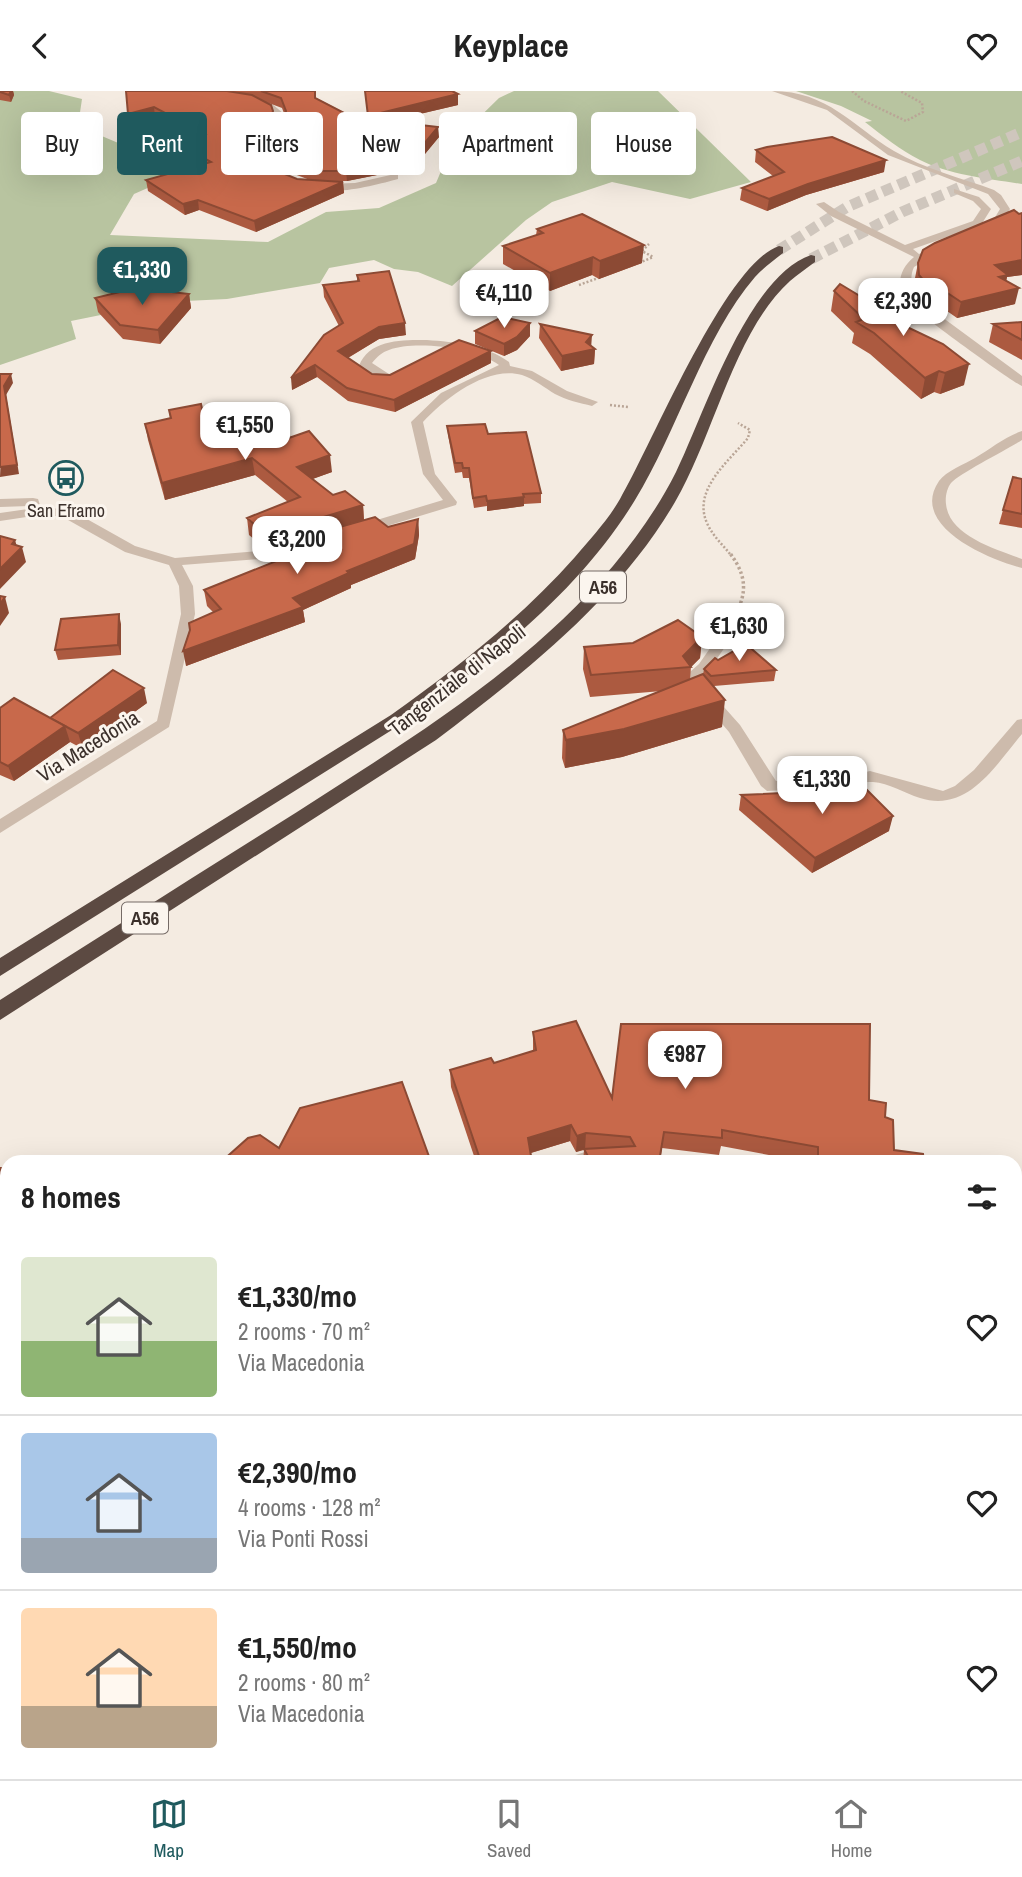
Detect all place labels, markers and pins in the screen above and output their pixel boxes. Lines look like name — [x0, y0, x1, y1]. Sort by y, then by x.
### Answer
pin: €1,330 — [85, 247, 199, 307]
pin: €4,110 — [447, 271, 561, 330]
pin: €2,390 — [846, 279, 960, 338]
pin: €1,550 — [188, 403, 302, 462]
bus stop icon: San Eframo — [47, 459, 85, 497]
place label: San Eframo — [27, 498, 105, 523]
pin: €3,200 — [240, 517, 354, 576]
pin: €1,630 — [682, 603, 796, 663]
pin: €1,330 — [765, 757, 879, 816]
pin: €987 — [644, 1031, 726, 1091]

